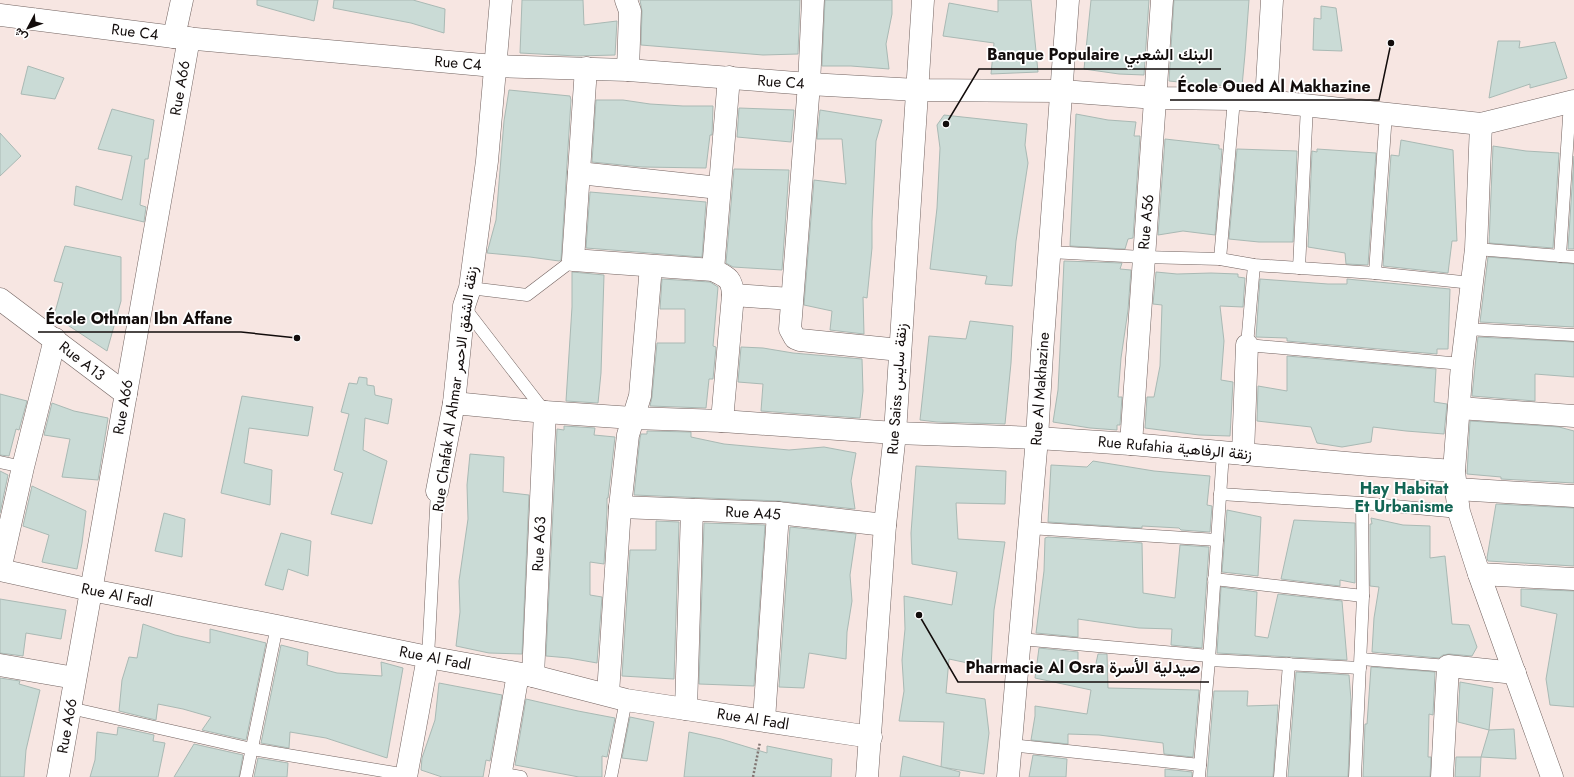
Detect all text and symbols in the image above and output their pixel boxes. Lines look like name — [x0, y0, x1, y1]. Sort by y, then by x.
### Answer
north arrow — [8, 8, 48, 48]
street label: Rue C4 — [110, 18, 160, 46]
text: ش — [10, 24, 31, 45]
callout: Banque Populaire البنك الشعبي — [979, 41, 1221, 69]
text: Banque Populaire البنك الشعبي — [987, 43, 1213, 68]
street label: Rue C4 — [433, 50, 483, 76]
street label: Rue A66 — [164, 59, 196, 117]
street label: Rue C4 — [757, 69, 806, 95]
callout: École Oued Al Makhazine — [1170, 72, 1379, 100]
text: École Oued Al Makhazine — [1177, 75, 1371, 98]
street label: Rue A56 — [1133, 193, 1159, 251]
street label: Rue Chafak Al Ahmar زنقة الشفق الاحمر — [427, 265, 483, 513]
callout: École Othman Ibn Affane — [38, 304, 241, 332]
text: École Othman Ibn Affane — [45, 307, 233, 330]
street label: Rue Saiss زنقة سايس — [881, 323, 913, 455]
street label: Rue Al Makhazine — [1025, 331, 1055, 447]
street label: Rue A13 — [54, 336, 110, 386]
street label: Rue A66 — [107, 378, 139, 436]
street label: Rue Rufahia زنقة الرفاهية — [1097, 430, 1253, 466]
district label: Hay Habitat Et Urbanisme — [1354, 477, 1454, 518]
street label: Rue A45 — [725, 501, 781, 525]
street label: Rue A63 — [527, 516, 551, 572]
street label: Rue Al Fadl — [79, 577, 155, 613]
street label: Rue Al Fadl — [397, 640, 473, 676]
callout: Pharmacie Al Osra صيدلية الأسرة — [958, 654, 1209, 682]
text: Pharmacie Al Osra صيدلية الأسرة — [966, 656, 1200, 679]
street label: Rue A66 — [51, 697, 83, 755]
street label: Rue Al Fadl — [715, 702, 791, 736]

